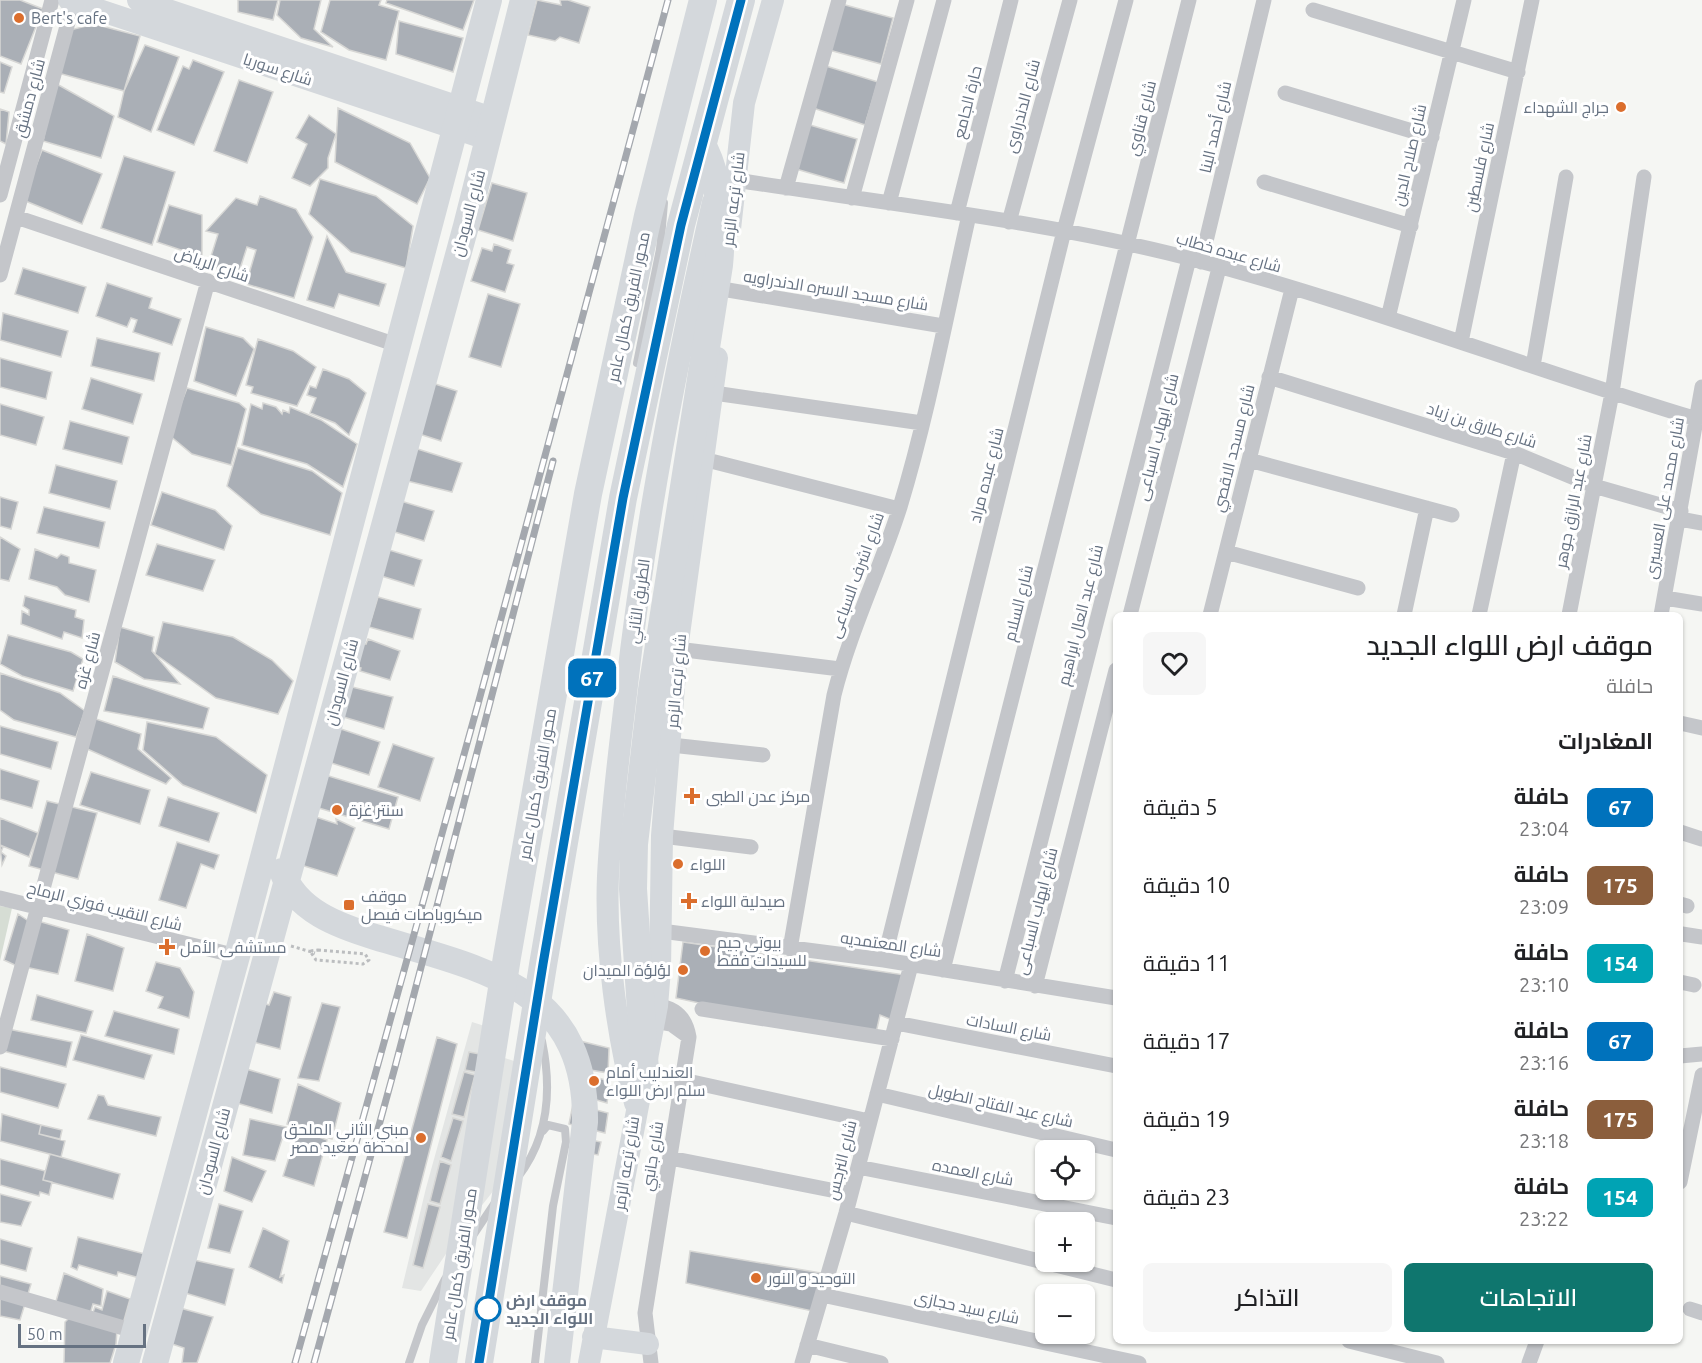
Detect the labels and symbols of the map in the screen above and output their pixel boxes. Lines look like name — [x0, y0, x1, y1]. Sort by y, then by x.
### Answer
place label: Bert's cafe — [31, 9, 107, 27]
marker: Bert's cafe — [12, 11, 26, 25]
street label: شارع سوريا — [240, 49, 315, 91]
street label: شارع دمشق — [10, 57, 51, 140]
street label: شارع الدندراوى — [1001, 57, 1046, 156]
street label: حارة الجامع — [949, 64, 988, 141]
street label: شارع قناوي — [1123, 79, 1164, 159]
street label: شارع أحمد البنا — [1196, 79, 1237, 175]
place label: جراج الشهداء — [1523, 98, 1609, 119]
marker: جراج الشهداء — [1614, 100, 1628, 114]
street label: شارع صلاح الدين — [1389, 102, 1432, 208]
street label: شارع فلسطين — [1461, 121, 1500, 214]
street label: شارع ترعه الزمر — [718, 151, 751, 248]
street label: شارع السودان — [448, 168, 491, 259]
street label: شارع عبده خطاب — [1173, 228, 1284, 279]
street label: محور الفريق كمال عامر — [603, 230, 655, 385]
street label: شارع الرياض — [171, 243, 252, 288]
street label: شارع مسجد الاسره الدندراويه — [742, 267, 930, 316]
street label: شارع ايهاب السباعى — [1133, 372, 1184, 503]
street label: شارع مسجد الاقصي — [1208, 382, 1261, 515]
street label: شارع طارق بن زياد — [1424, 399, 1539, 454]
street label: شارع محمد على العسيرى — [1641, 416, 1690, 581]
street label: شارع عبده مراد — [965, 426, 1009, 525]
street label: شارع عبد الرازق جوهر — [1551, 432, 1598, 571]
street label: شارع اشرف السباعى — [825, 510, 890, 641]
street label: شارع عبد العال ابراهيم — [1054, 543, 1109, 688]
street label: الطريق الثاني — [623, 557, 658, 645]
street label: شارع السلام — [1000, 563, 1039, 644]
street label: شارع غزه — [71, 630, 106, 691]
street label: شارع ترعه الزمر — [663, 633, 692, 730]
street label: شارع السودان — [321, 637, 364, 728]
line badge: 67 — [565, 658, 619, 698]
street label: محور الفريق كمال عامر — [515, 707, 561, 862]
marker: مركز عدن الطبى — [683, 787, 701, 805]
place label: مركز عدن الطبى — [706, 787, 810, 807]
place label: سنتر غزة — [349, 801, 404, 820]
marker: سنتر غزة — [330, 803, 344, 817]
street label: شارع ايهاب السباعى — [1012, 846, 1063, 977]
place label: اللواء — [690, 855, 726, 874]
marker: اللواء — [671, 857, 685, 871]
street label: شارع النقيب فوزي الرماح — [25, 878, 184, 939]
place label: موقف ميكروباصات فيصل — [361, 887, 482, 925]
place label: صيدلية اللواء — [701, 892, 785, 911]
marker: صيدلية اللواء — [682, 894, 696, 908]
marker: موقف ميكروباصات فيصل — [342, 898, 356, 912]
street label: شارع المعتمديه — [839, 928, 943, 963]
place label: بيوتى جيم للسيدات فقط — [717, 933, 807, 970]
marker: مستشفى الأمل — [158, 938, 176, 956]
place label: مستشفى الأمل — [180, 938, 287, 958]
marker: بيوتى جيم للسيدات فقط — [698, 944, 712, 958]
place label: لؤلؤة الميدان — [583, 961, 671, 981]
marker: لؤلؤة الميدان — [676, 963, 690, 977]
street label: شارع السادات — [964, 1010, 1053, 1047]
place label: العندليب أمام سلم ارض اللواء — [606, 1063, 705, 1102]
marker: العندليب أمام سلم ارض اللواء — [587, 1074, 601, 1088]
street label: شارع عبد الفتاح الطويل — [926, 1080, 1075, 1133]
street label: شارع السودان — [193, 1106, 236, 1197]
street label: شارع ترعه الزمر — [610, 1115, 645, 1213]
street label: شارع النرجس — [822, 1118, 863, 1203]
place label: مبني الثاني الملحق لمحطة صعيد مصر — [284, 1120, 409, 1157]
street label: شارع جانبي — [638, 1120, 671, 1193]
marker: مبني الثاني الملحق لمحطة صعيد مصر — [414, 1131, 428, 1145]
street label: شارع العمده — [930, 1155, 1015, 1192]
street label: محور الفريق كمال عامر — [438, 1187, 482, 1342]
place label: التوحيد و النور — [767, 1269, 856, 1288]
marker: التوحيد و النور — [749, 1271, 763, 1285]
street label: شارع سيد حجازى — [912, 1287, 1021, 1330]
place label: موقف ارض اللواء الجديد — [506, 1291, 593, 1328]
marker: موقف ارض اللواء الجديد — [475, 1296, 501, 1322]
scale bar — [18, 1321, 146, 1348]

